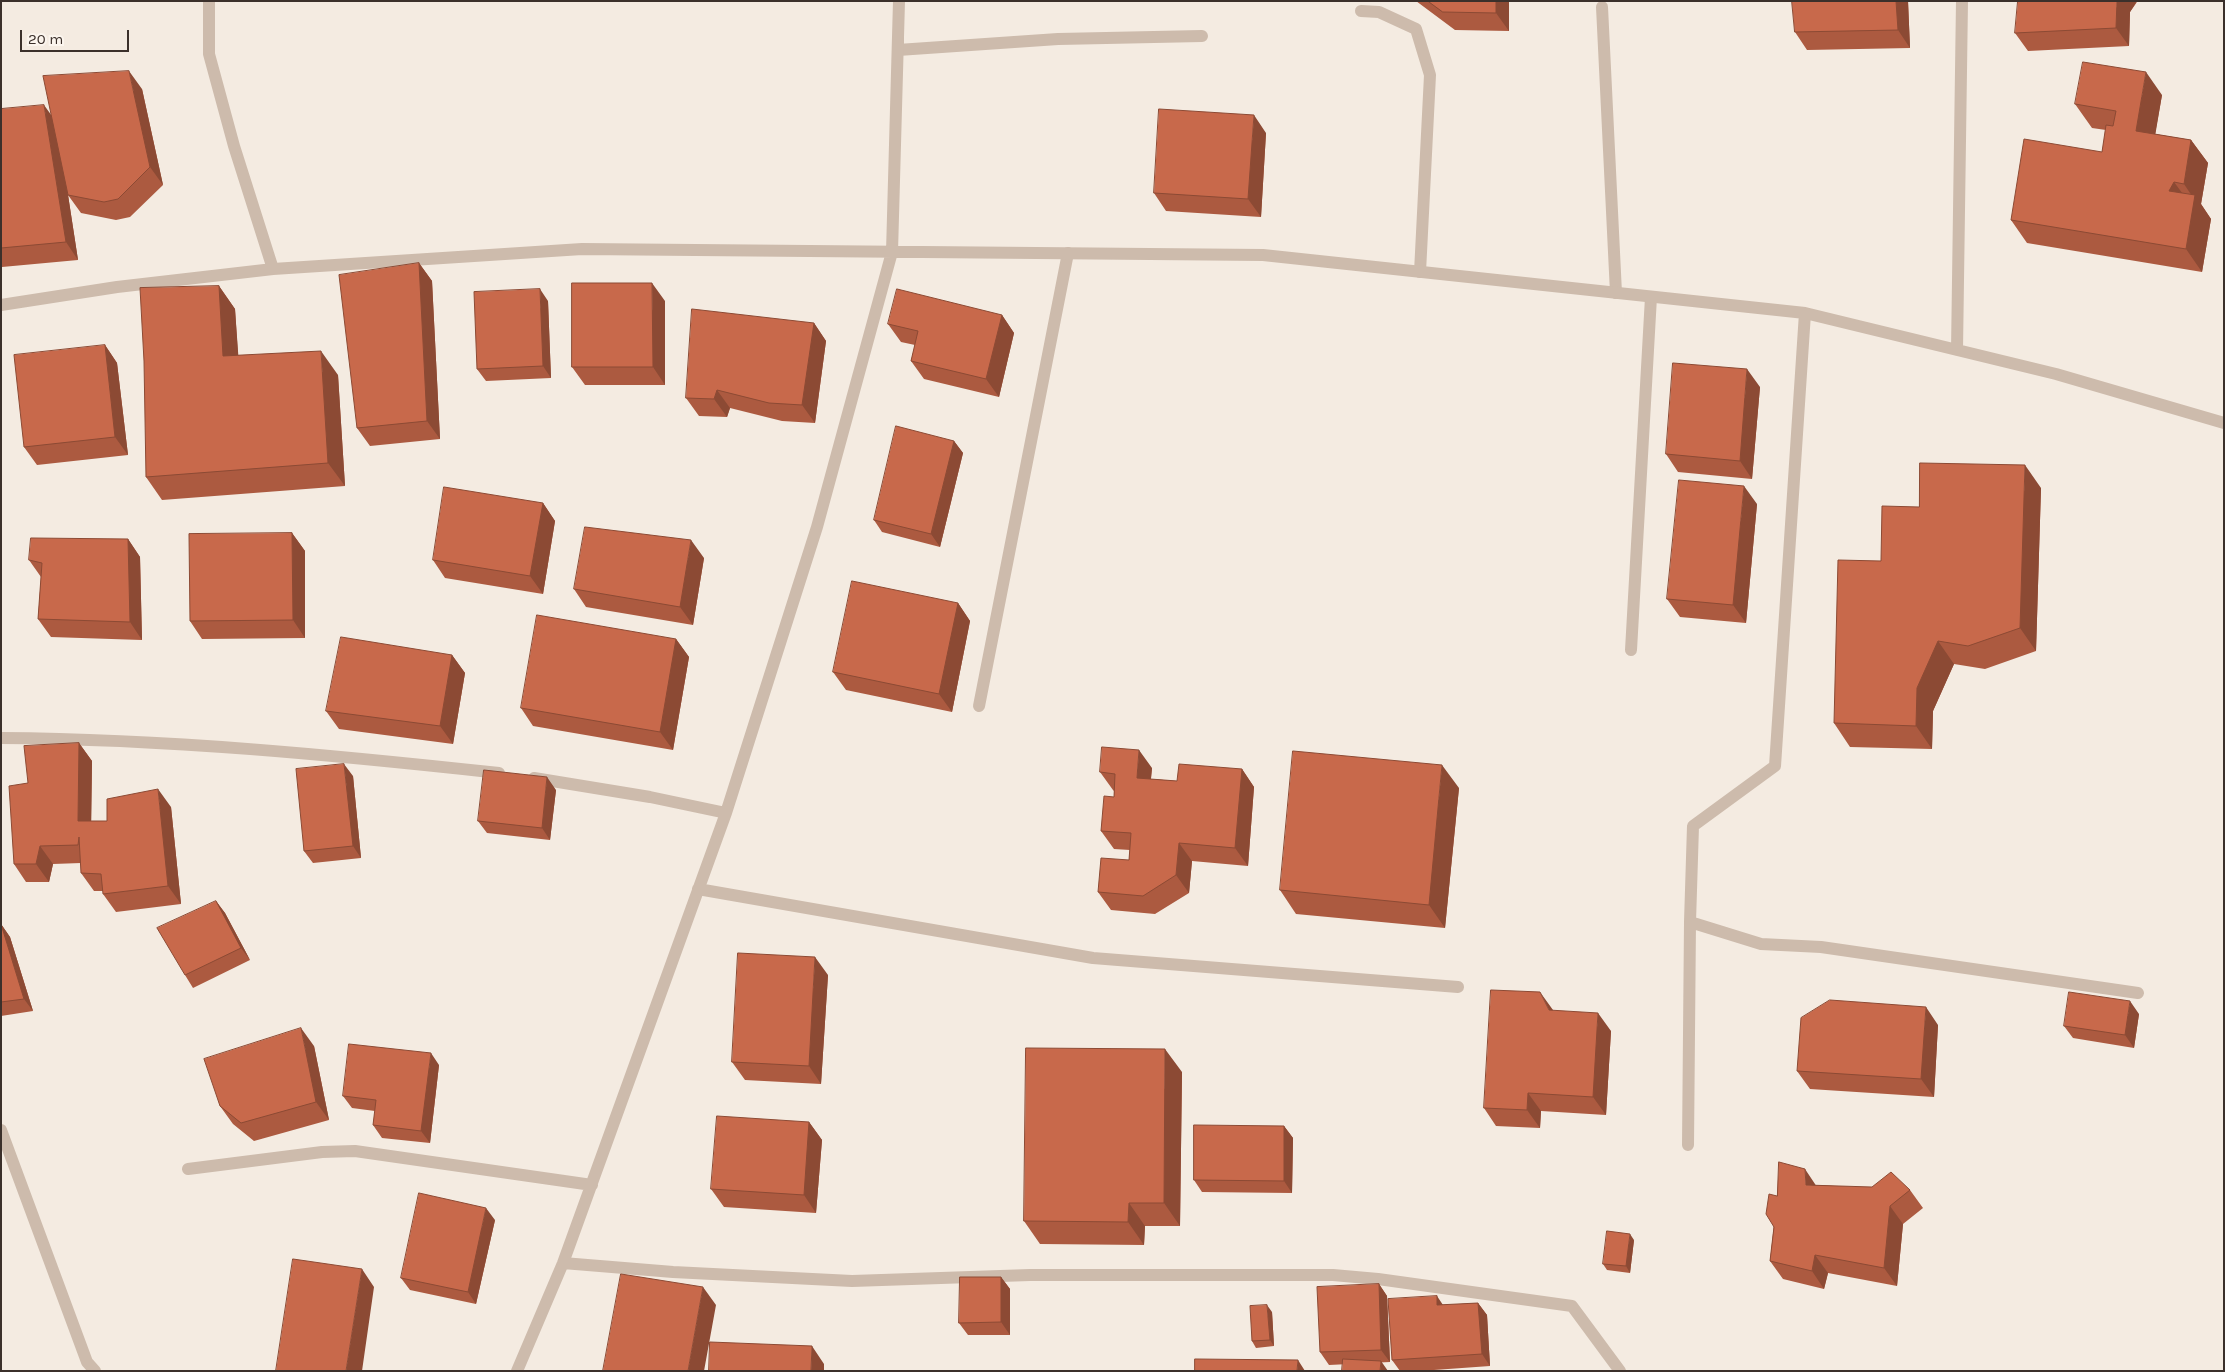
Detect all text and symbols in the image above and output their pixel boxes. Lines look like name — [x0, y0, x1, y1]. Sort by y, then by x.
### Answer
scale bar — [22, 20, 131, 52]
text: 20 m — [28, 30, 63, 48]

